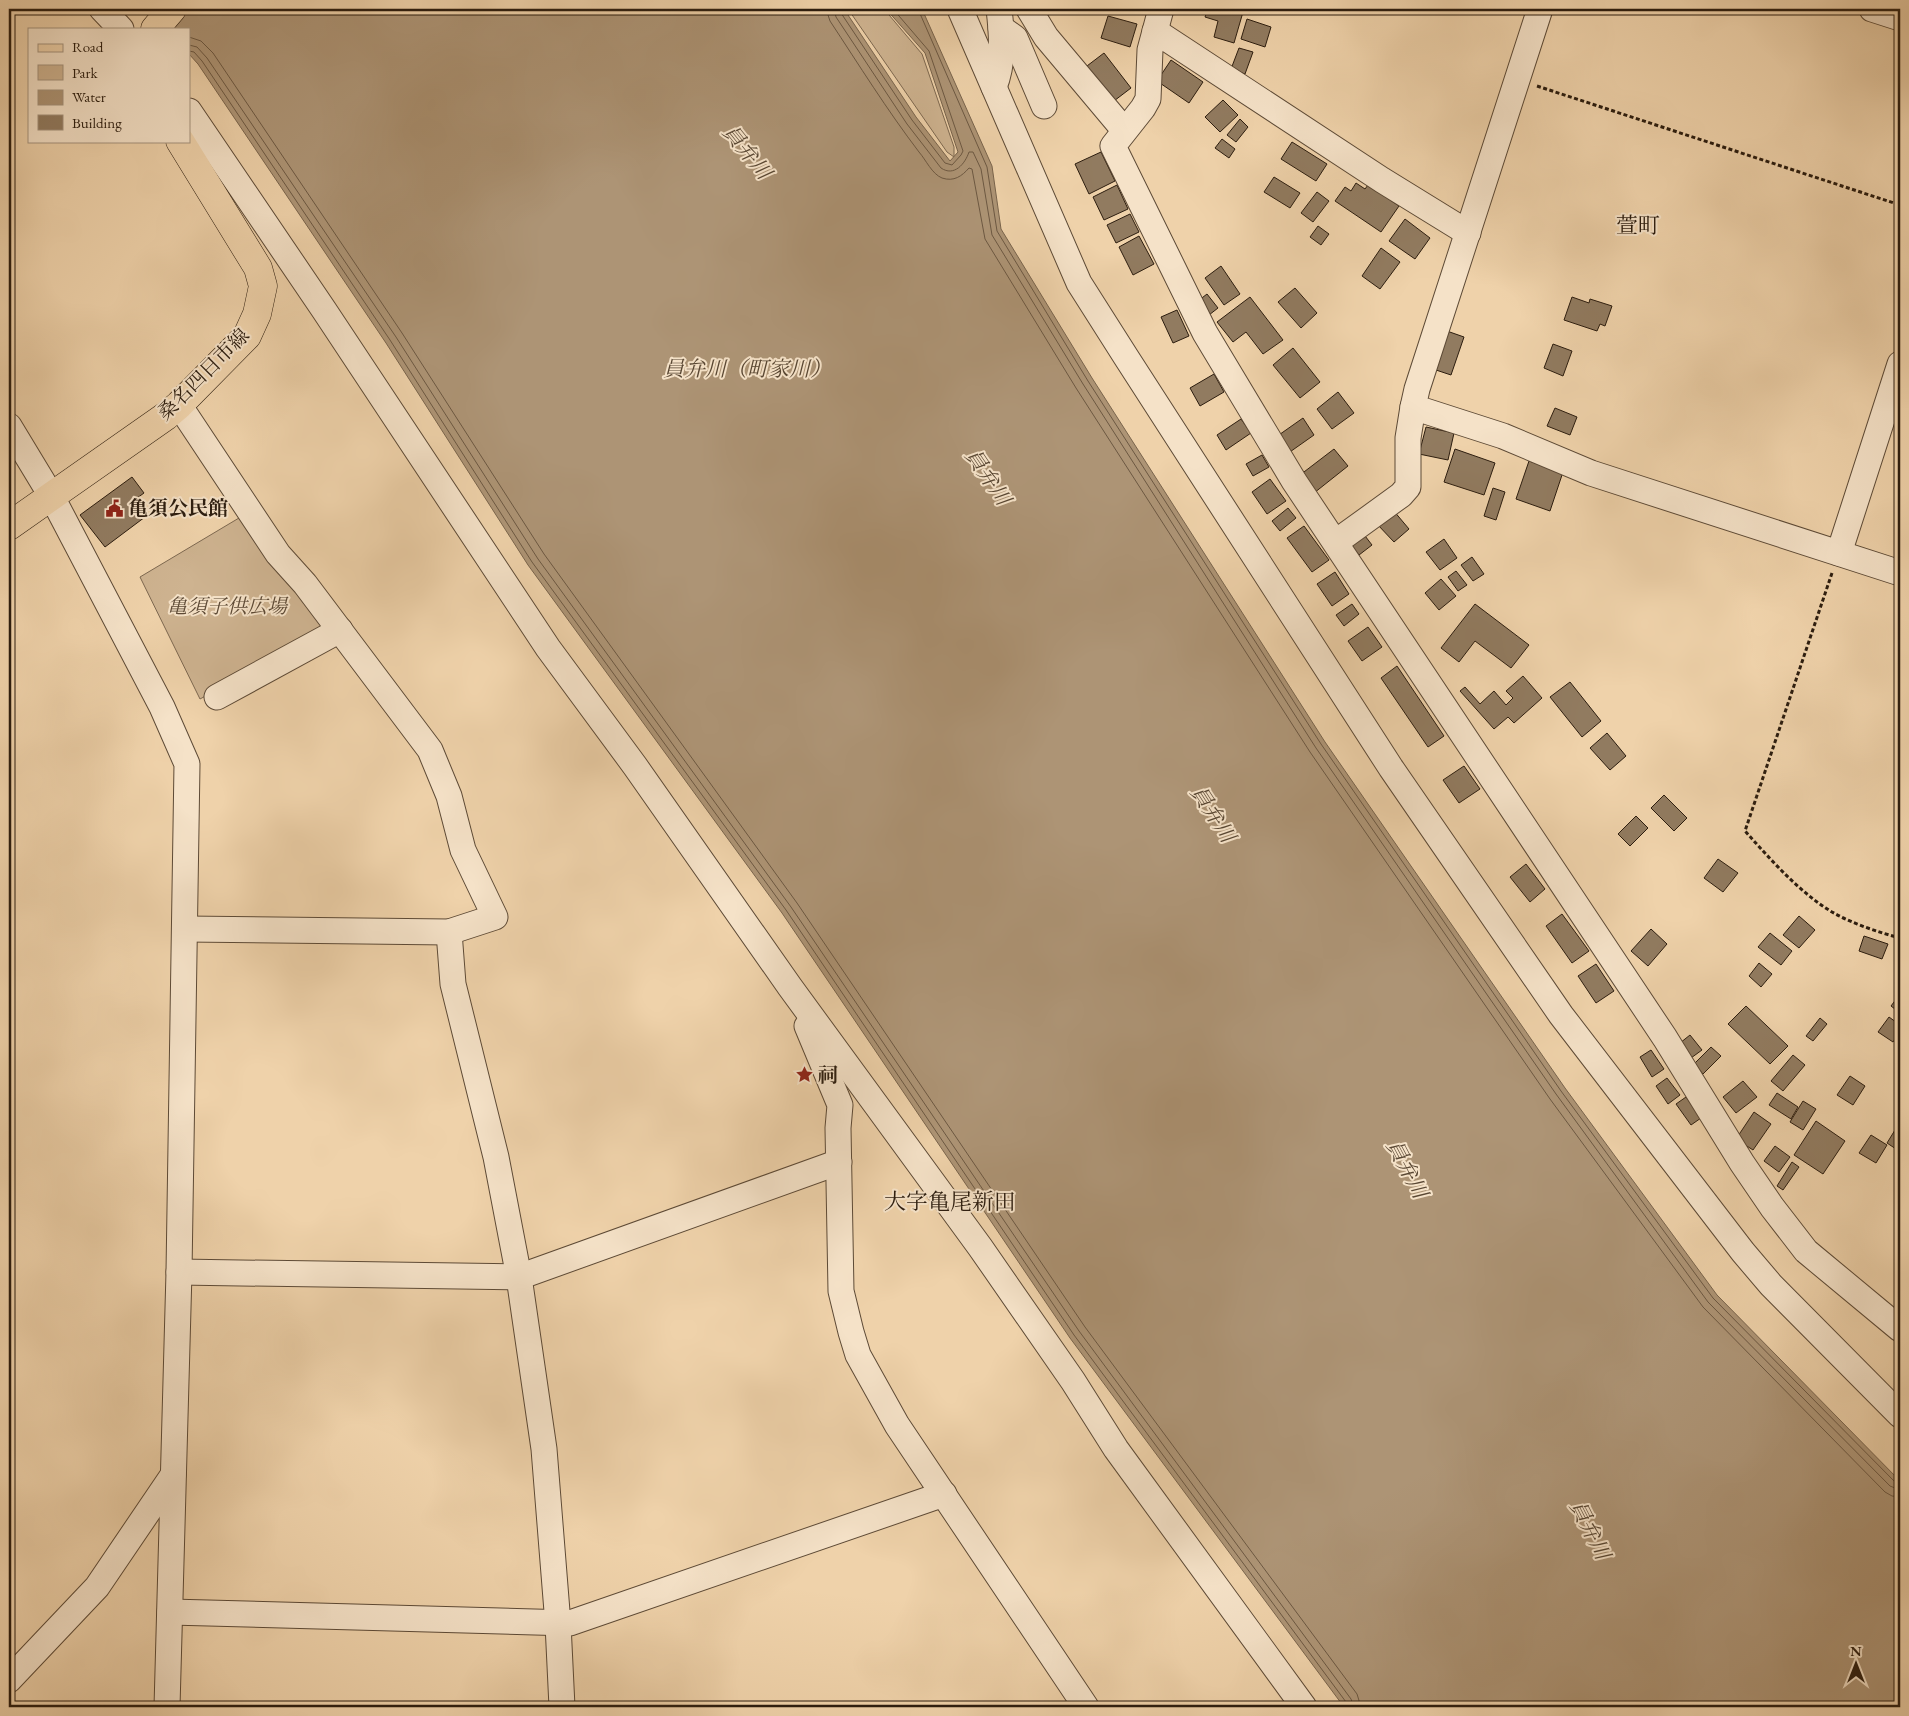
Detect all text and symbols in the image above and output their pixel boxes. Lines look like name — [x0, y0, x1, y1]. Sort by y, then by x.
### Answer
legend — [28, 28, 190, 142]
text: Road — [72, 37, 104, 56]
text: Park — [72, 63, 99, 82]
text: Water — [72, 87, 106, 106]
text: Building — [72, 113, 122, 132]
water label: 員弁川 — [717, 119, 779, 186]
district label: 萱町 — [1616, 211, 1660, 240]
street label: 桑名四日市線 — [151, 322, 255, 426]
water label: 員弁川（町家川） — [663, 355, 831, 382]
water label: 員弁川 — [960, 443, 1018, 512]
place label: 亀須公民館 — [128, 495, 228, 521]
public building icon: 亀須公民館 — [104, 498, 124, 518]
park label: 亀須子供広場 — [167, 593, 289, 619]
water label: 員弁川 — [1185, 780, 1243, 849]
place label: 祠 — [818, 1062, 838, 1088]
place icon: 祠 — [794, 1065, 814, 1085]
water label: 員弁川 — [1381, 1135, 1435, 1205]
district label: 大字亀尾新田 — [884, 1187, 1016, 1216]
water label: 員弁川 — [1564, 1496, 1618, 1566]
north arrow — [1832, 1638, 1882, 1688]
text: N — [1850, 1642, 1862, 1660]

